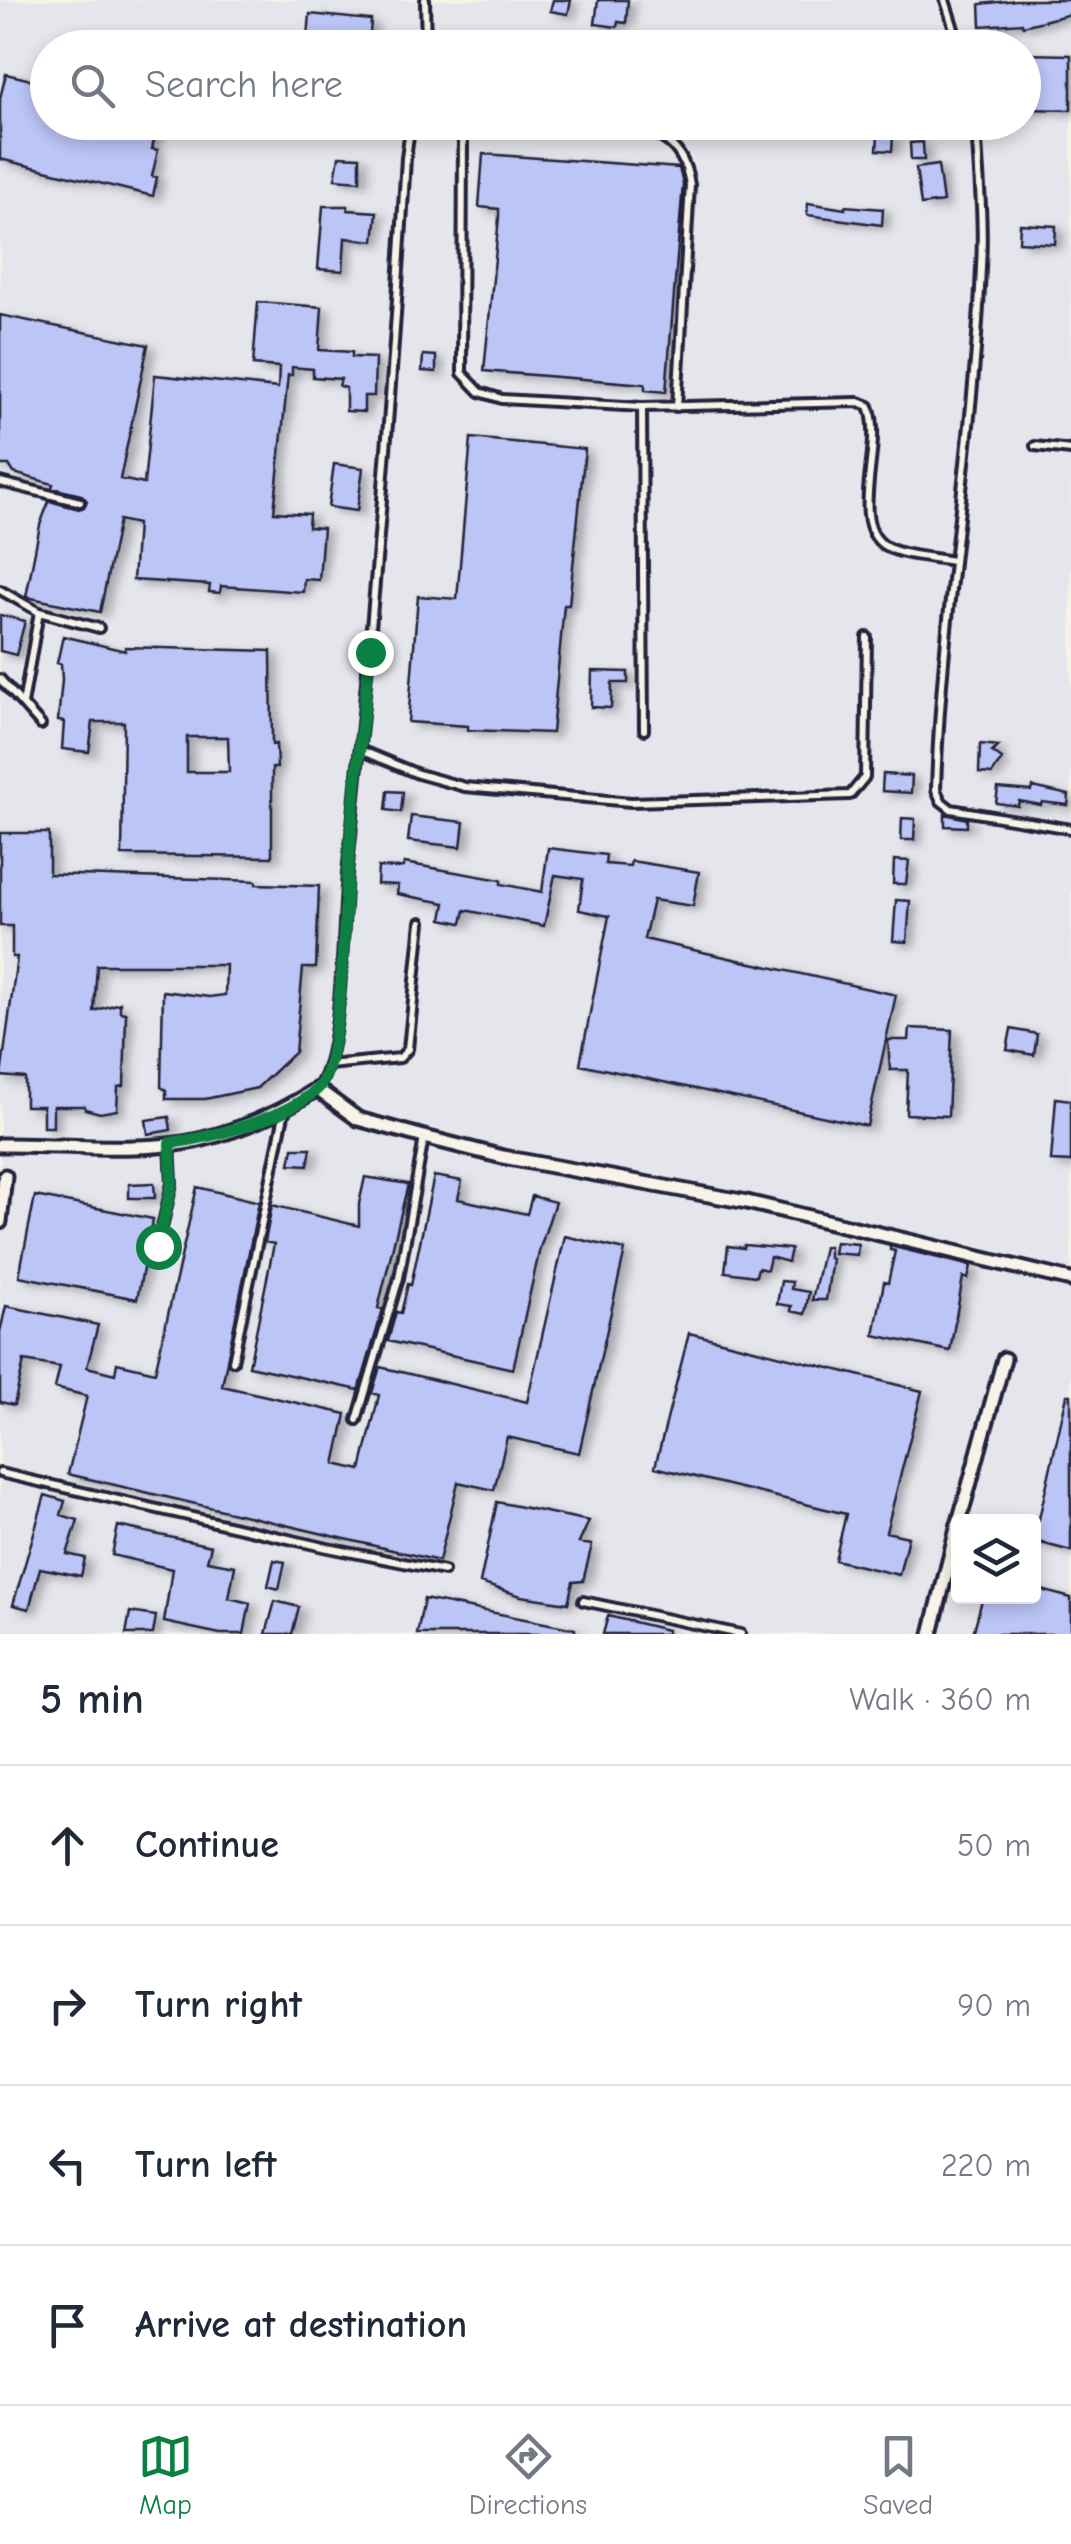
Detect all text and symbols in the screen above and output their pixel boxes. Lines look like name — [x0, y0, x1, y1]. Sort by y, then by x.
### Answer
search box — [30, 30, 1041, 140]
icon: search — [65, 58, 120, 113]
text: Search here — [145, 63, 343, 107]
route end — [348, 630, 394, 676]
route start — [136, 1224, 182, 1270]
map controls — [951, 1514, 1041, 1604]
button: layers — [951, 1514, 1041, 1604]
text: 5 min — [40, 1675, 144, 1724]
text: Walk · 360 m — [849, 1681, 1031, 1718]
icon: ahead — [40, 1818, 95, 1873]
text: Continue — [135, 1823, 279, 1867]
text: 50 m — [957, 1827, 1031, 1864]
icon: right — [40, 1978, 95, 2033]
text: Turn right — [135, 1983, 302, 2027]
text: 90 m — [957, 1987, 1031, 2024]
icon: left — [40, 2138, 95, 2193]
text: Turn left — [135, 2143, 276, 2187]
text: 220 m — [941, 2147, 1031, 2184]
icon: arrive — [40, 2298, 95, 2353]
text: Arrive at destination — [135, 2303, 467, 2347]
tab: Map — [138, 2429, 193, 2521]
tab: Directions — [469, 2429, 587, 2521]
tab: Saved — [863, 2429, 933, 2521]

